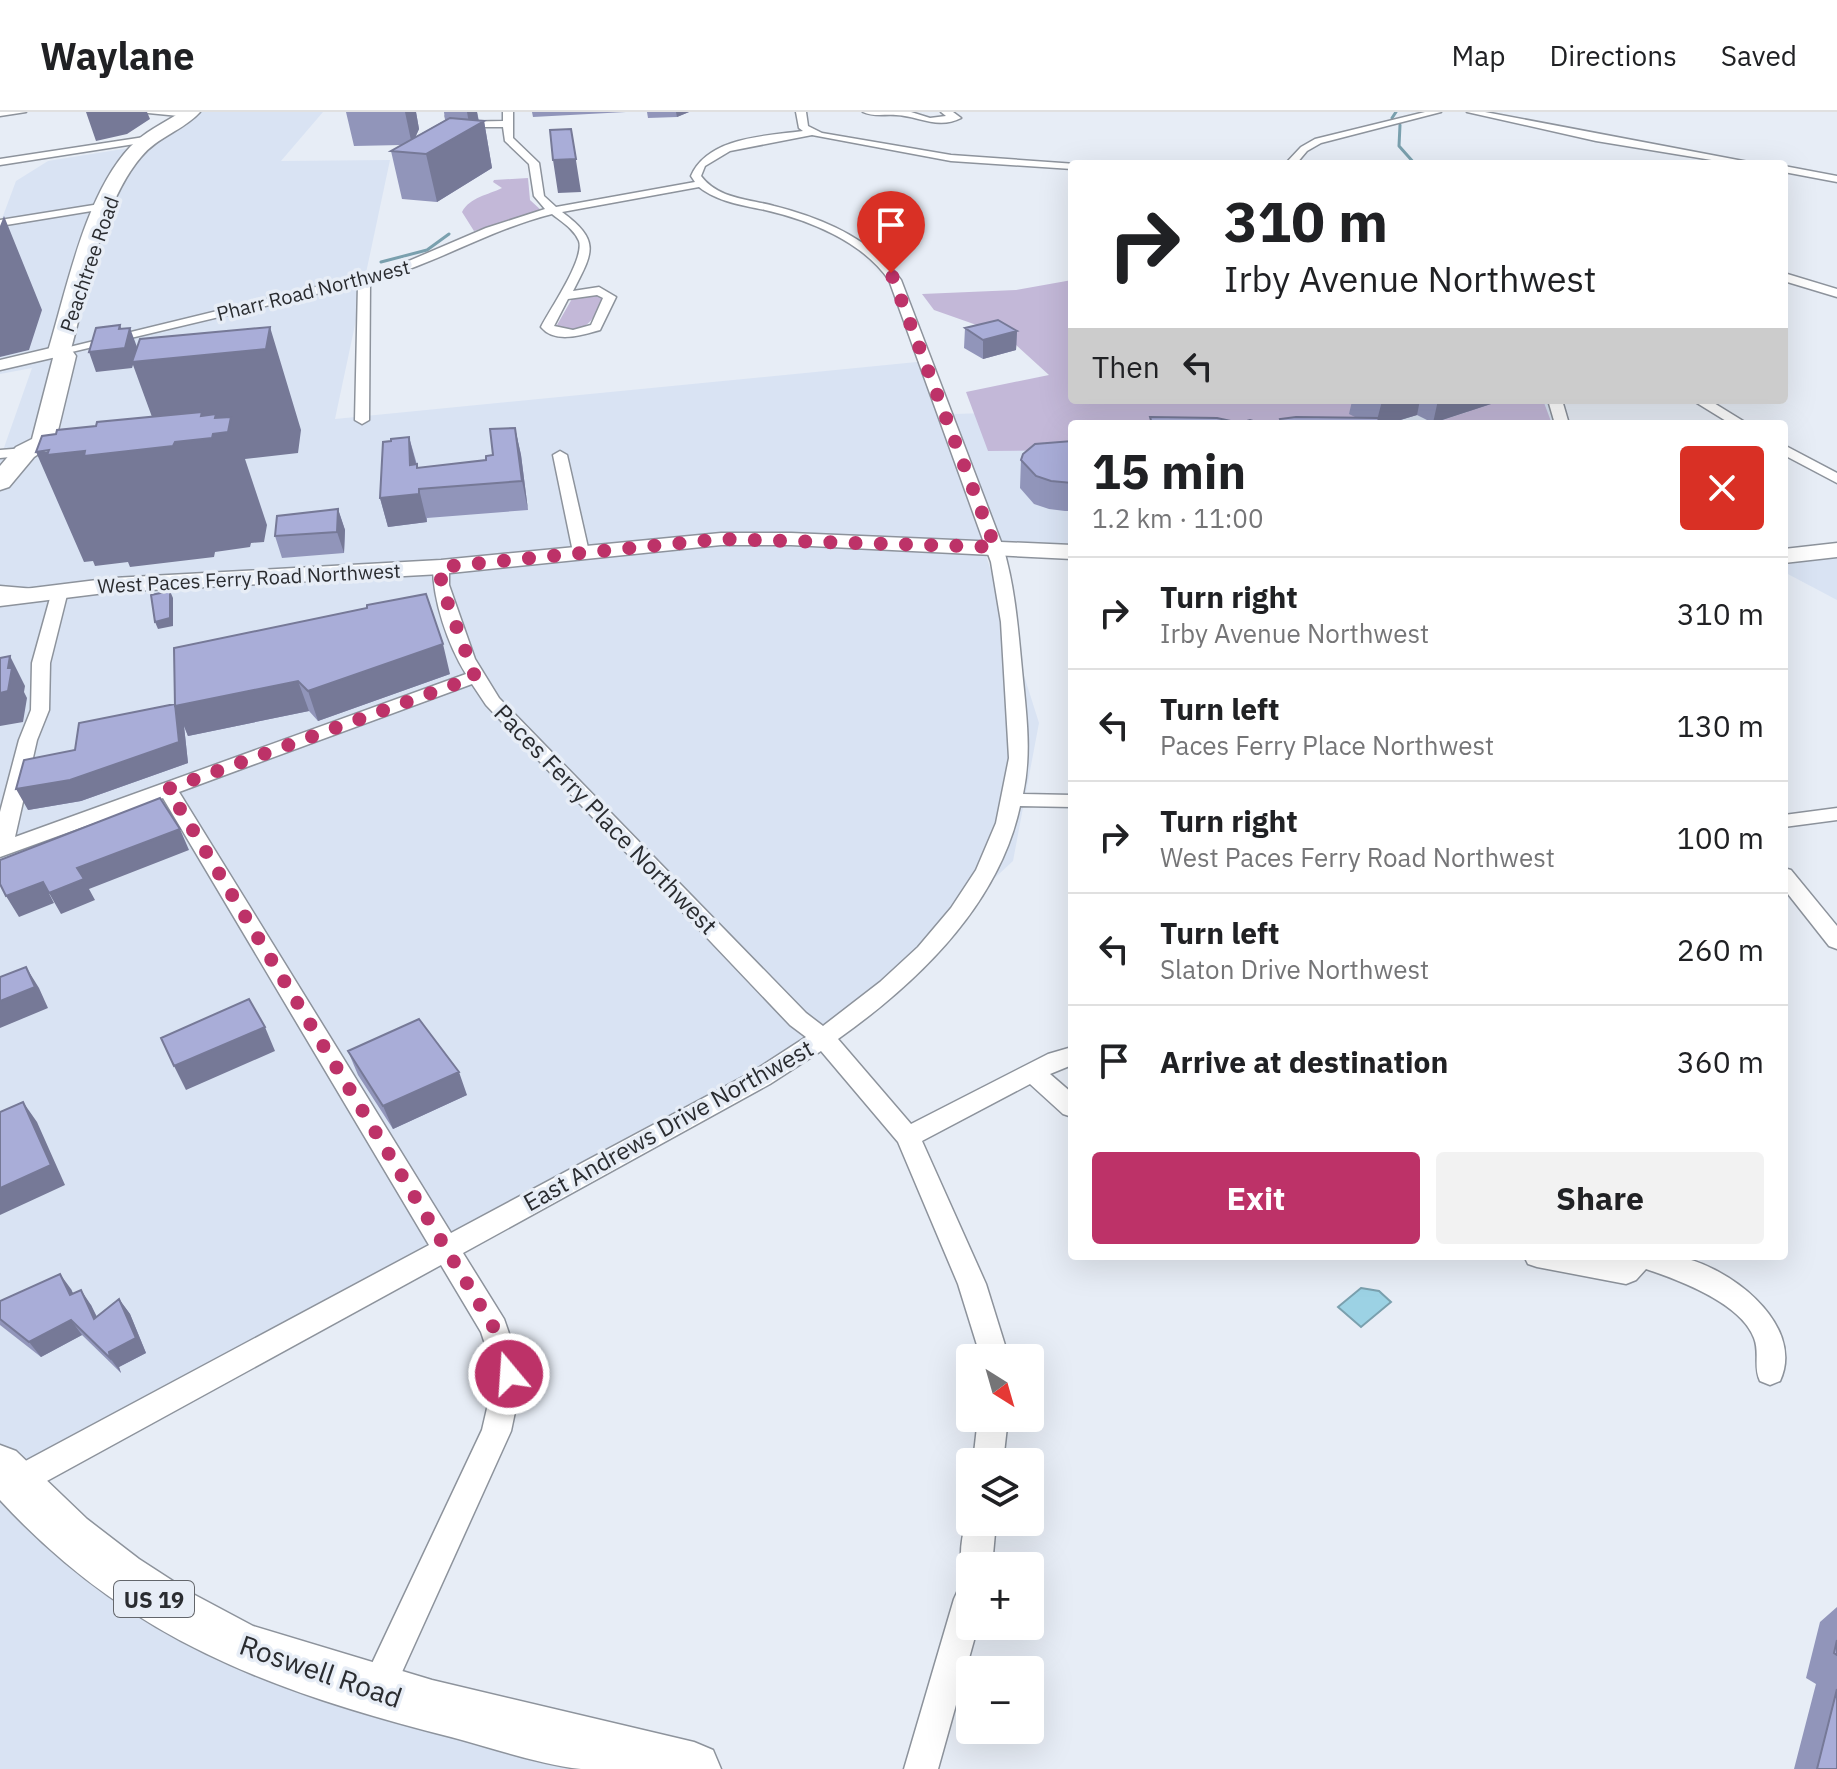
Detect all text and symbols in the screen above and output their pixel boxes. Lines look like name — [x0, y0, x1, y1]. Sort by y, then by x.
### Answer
text: Waylane — [40, 31, 195, 80]
text: Map — [1451, 37, 1505, 74]
text: Directions — [1549, 37, 1677, 74]
text: Saved — [1721, 37, 1797, 74]
text: 310 m — [1224, 185, 1388, 257]
pin — [857, 191, 925, 273]
icon: right — [1092, 192, 1196, 296]
street label: Peachtree Road — [53, 193, 125, 335]
icon: arrive — [869, 203, 913, 247]
street label: Pharr Road Northwest — [214, 253, 412, 327]
text: Irby Avenue Northwest — [1224, 255, 1597, 302]
icon: left — [1176, 344, 1220, 388]
text: Then — [1092, 347, 1160, 386]
text: 15 min — [1092, 440, 1246, 502]
button: close — [1680, 446, 1764, 530]
text: 1.2 km · 11:00 — [1092, 501, 1264, 535]
street label: West Paces Ferry Road Northwest — [97, 557, 401, 599]
text: Turn right — [1160, 577, 1298, 616]
icon: right — [1092, 591, 1136, 635]
text: 310 m — [1677, 594, 1764, 633]
text: Irby Avenue Northwest — [1160, 616, 1429, 650]
text: Turn left — [1160, 689, 1279, 728]
street label: Paces Ferry Place Northwest — [487, 697, 725, 941]
icon: left — [1092, 703, 1136, 747]
text: 130 m — [1677, 706, 1764, 745]
text: Paces Ferry Place Northwest — [1160, 728, 1494, 762]
text: Turn right — [1160, 801, 1298, 840]
icon: right — [1092, 815, 1136, 859]
text: 100 m — [1677, 818, 1764, 857]
text: West Paces Ferry Road Northwest — [1160, 840, 1555, 874]
text: Turn left — [1160, 913, 1279, 952]
icon: left — [1092, 927, 1136, 971]
text: 260 m — [1677, 930, 1764, 969]
text: Slaton Drive Northwest — [1160, 952, 1429, 986]
street label: East Andrews Drive Northwest — [517, 1032, 819, 1218]
icon: arrive — [1092, 1039, 1136, 1083]
text: Arrive at destination — [1160, 1042, 1448, 1081]
text: 360 m — [1677, 1042, 1764, 1081]
button: Exit — [1092, 1152, 1420, 1244]
button: Share — [1436, 1152, 1764, 1244]
position arrow — [467, 1332, 551, 1416]
north arrow — [956, 1344, 1044, 1432]
map controls — [956, 1344, 1044, 1744]
button: layers — [956, 1448, 1044, 1536]
button: + — [956, 1552, 1044, 1640]
road number: US 19 — [114, 1581, 194, 1617]
street label: Roswell Road — [235, 1626, 407, 1716]
button: − — [956, 1656, 1044, 1744]

